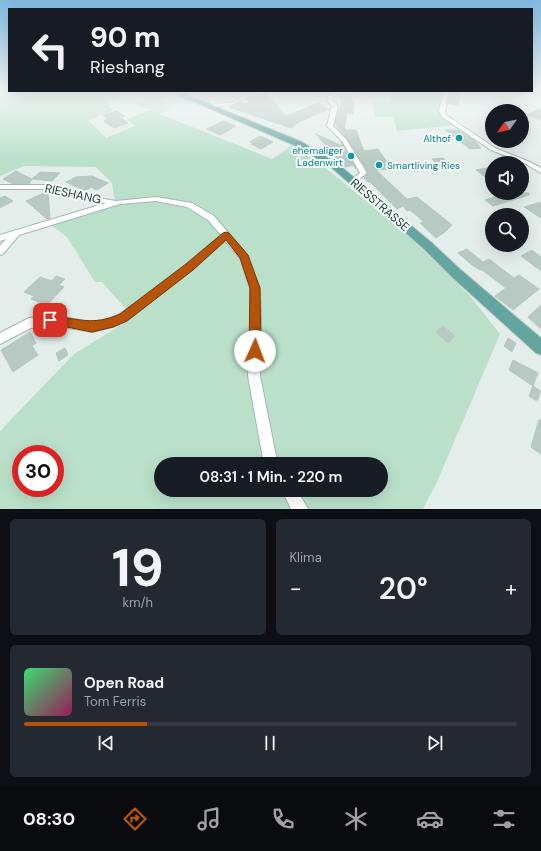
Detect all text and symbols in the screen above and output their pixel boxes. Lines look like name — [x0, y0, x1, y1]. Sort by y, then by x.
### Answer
text: 90 m — [90, 19, 160, 56]
icon: left — [24, 24, 76, 76]
text: Rieshang — [90, 55, 165, 79]
north arrow — [485, 104, 529, 148]
map controls — [485, 104, 529, 252]
place label: Althof — [423, 132, 452, 145]
marker: Althof — [454, 133, 464, 143]
place label: ehemaliger Ladenwirt — [292, 144, 343, 169]
marker: ehemaliger Ladenwirt — [346, 151, 356, 161]
button: sound — [485, 156, 529, 200]
place label: Smartliving Ries — [387, 159, 460, 172]
marker: Smartliving Ries — [374, 160, 384, 170]
street label: RIESSTRASSE — [347, 175, 413, 235]
street label: RIESHANG — [43, 180, 103, 208]
button: search — [485, 208, 529, 252]
pin — [33, 303, 67, 337]
icon: arrive — [39, 309, 61, 331]
position arrow — [234, 330, 276, 372]
speed limit sign: 30 — [12, 445, 64, 497]
text: 08:31 · 1 Min. · 220 m — [200, 467, 342, 487]
text: 19 — [112, 534, 164, 602]
text: Klima — [290, 549, 322, 566]
text: 20° — [379, 569, 428, 608]
text: − — [290, 574, 302, 603]
text: + — [505, 574, 517, 603]
text: km/h — [122, 594, 153, 611]
text: Open Road — [84, 673, 164, 693]
text: Tom Ferris — [84, 693, 146, 710]
icon: previous — [95, 732, 117, 754]
icon: pause — [259, 732, 281, 754]
icon: next — [424, 732, 446, 754]
icon: directions — [121, 805, 149, 833]
icon: music — [195, 805, 223, 833]
icon: phone — [269, 805, 297, 833]
icon: climate — [342, 805, 370, 833]
icon: car — [416, 805, 444, 833]
icon: filters — [490, 805, 518, 833]
text: 08:30 — [23, 807, 75, 831]

